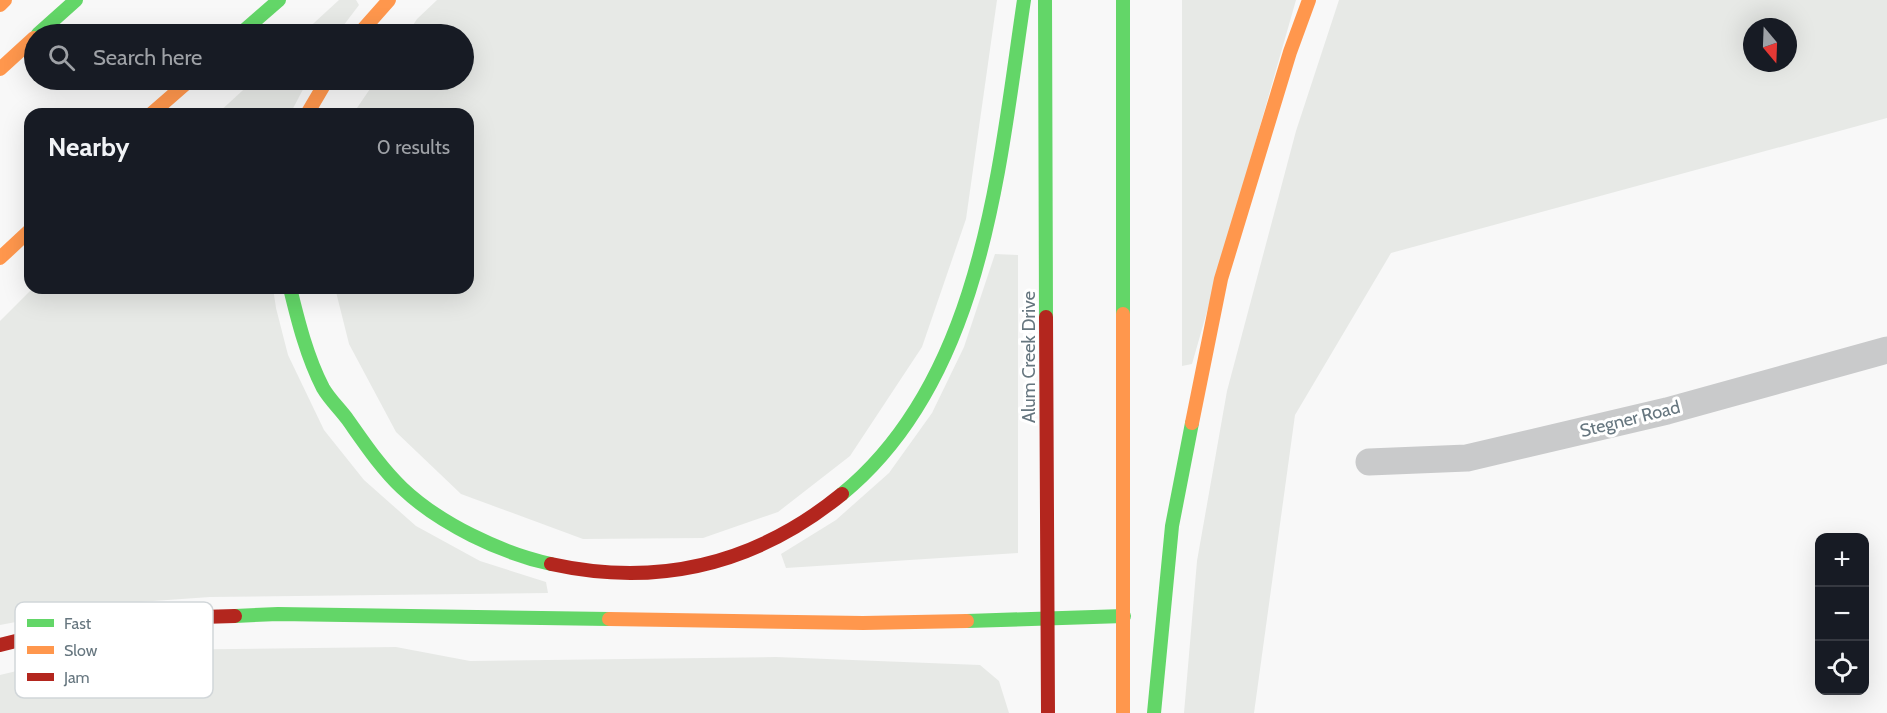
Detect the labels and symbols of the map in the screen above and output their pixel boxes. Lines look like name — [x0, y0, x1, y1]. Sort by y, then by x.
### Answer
north arrow — [1743, 18, 1797, 72]
street label: Alum Creek Drive — [1018, 291, 1040, 423]
street label: Stegner Road — [1578, 396, 1682, 442]
legend — [15, 602, 213, 698]
text: Fast — [64, 614, 92, 633]
text: Slow — [64, 641, 98, 660]
text: Jam — [63, 668, 90, 687]

